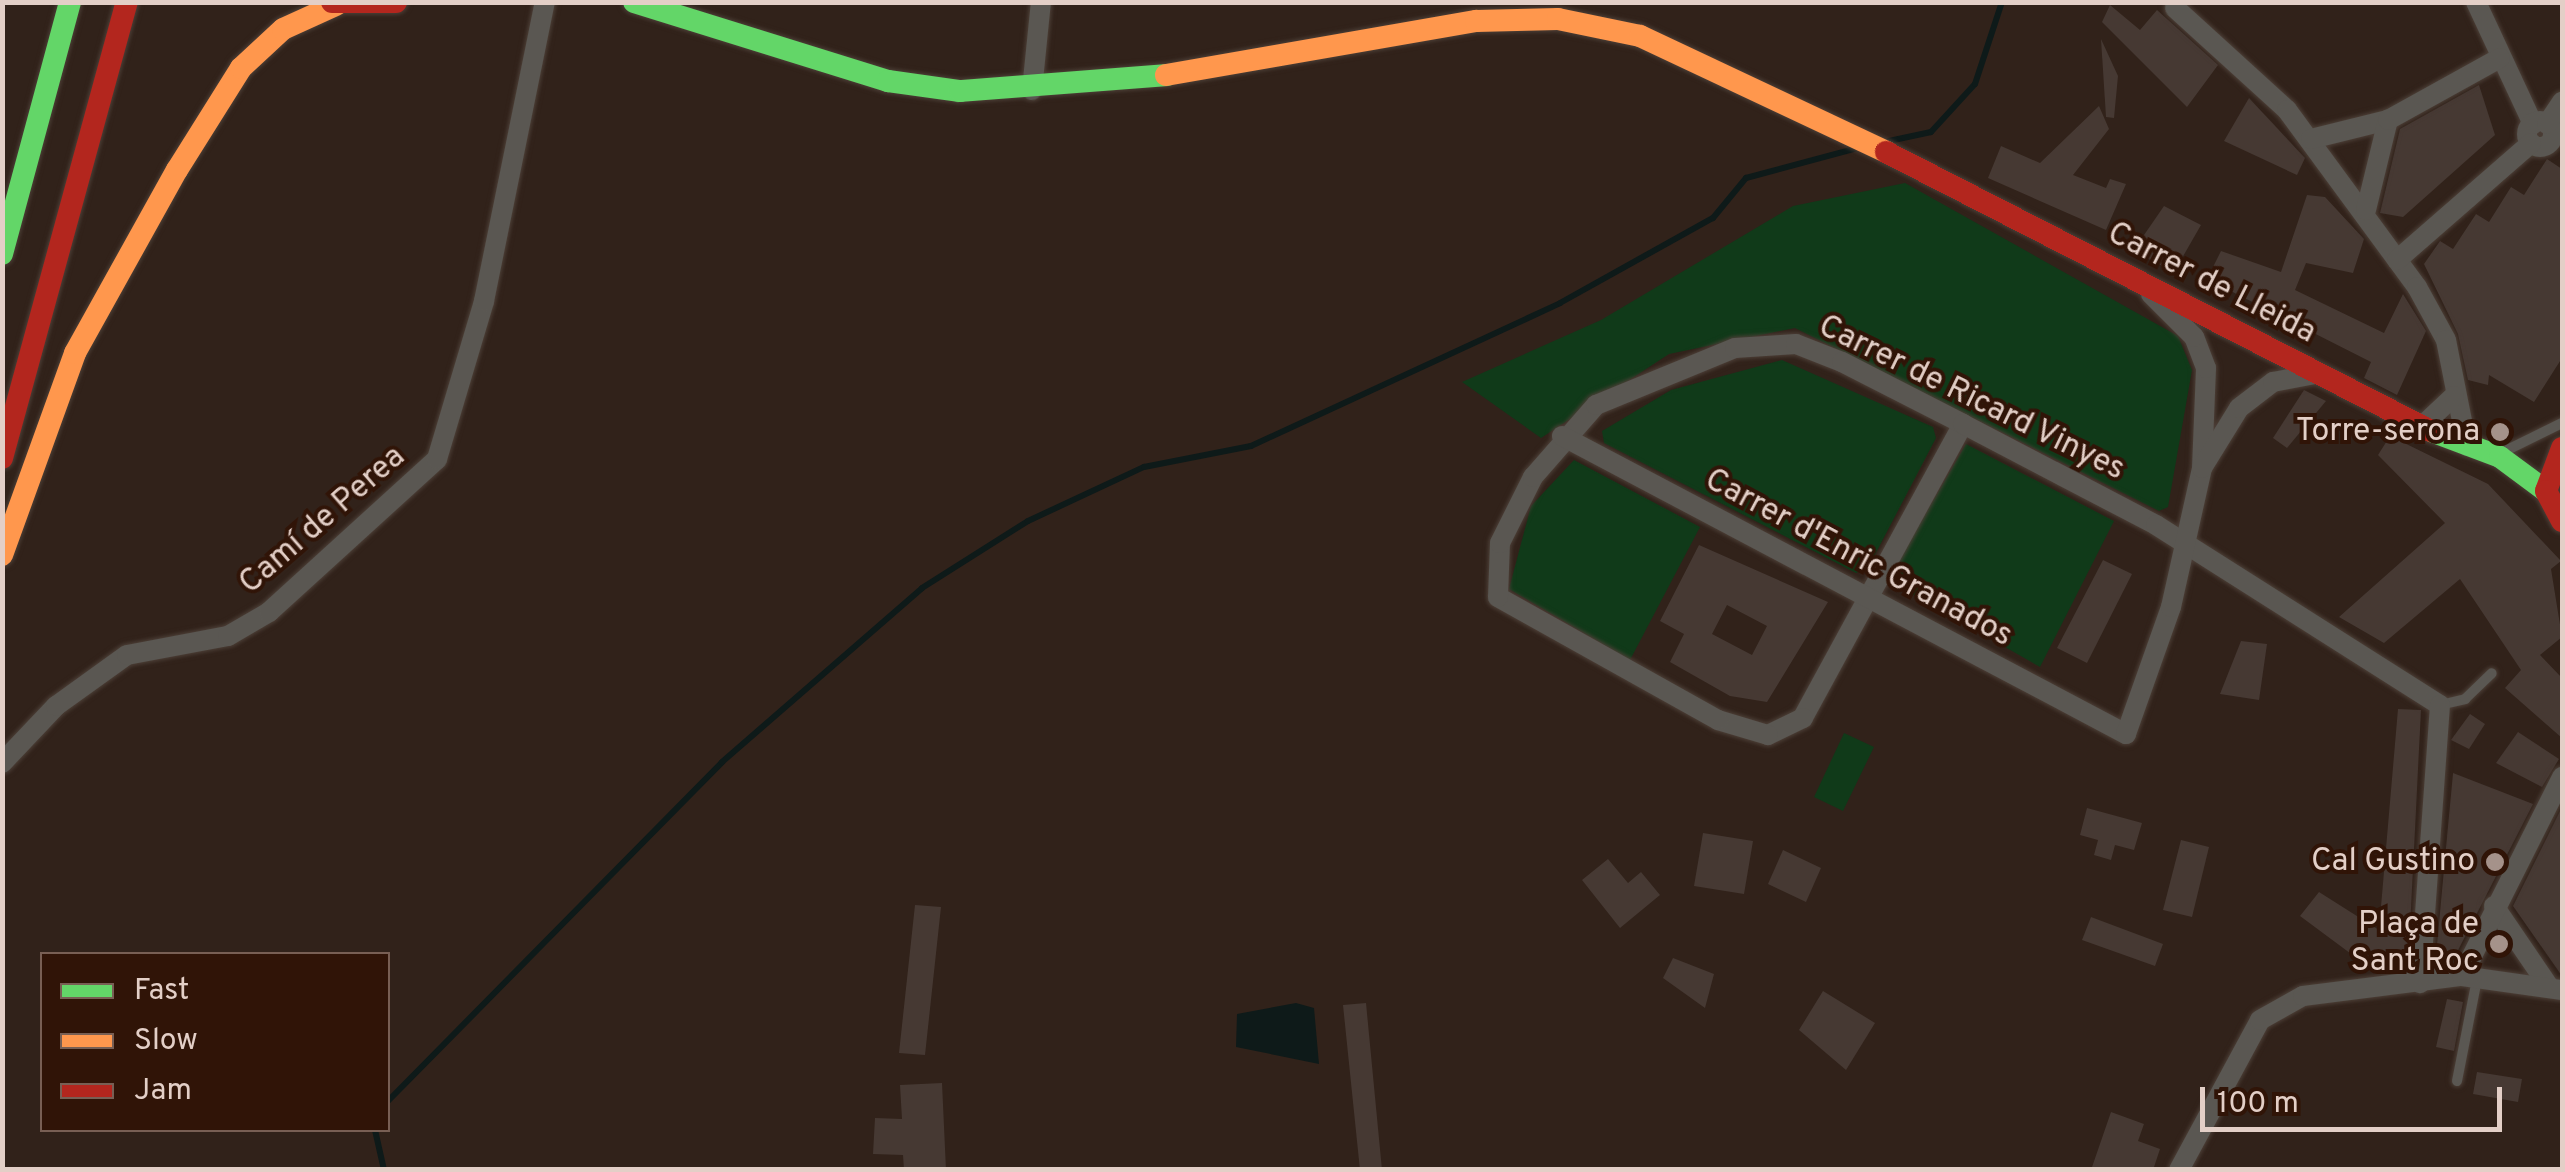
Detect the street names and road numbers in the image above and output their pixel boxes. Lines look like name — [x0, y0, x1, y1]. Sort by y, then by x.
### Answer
street label: Carrer de Lleida — [2100, 215, 2322, 353]
street label: Carrer de Ricard Vinyes — [1811, 308, 2131, 490]
street label: Camí de Perea — [232, 439, 414, 603]
street label: Carrer d'Enric Granados — [1698, 462, 2018, 656]

